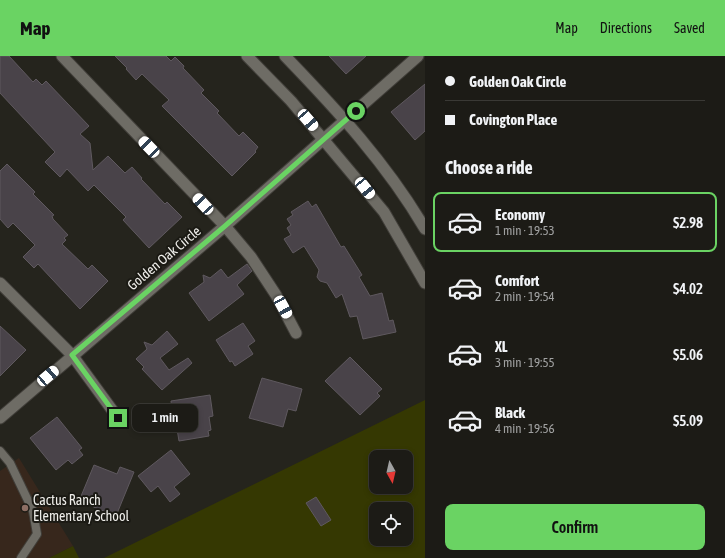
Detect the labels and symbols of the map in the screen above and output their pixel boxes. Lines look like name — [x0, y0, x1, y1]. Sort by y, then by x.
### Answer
route start — [347, 102, 365, 120]
car — [296, 107, 320, 133]
car — [136, 134, 162, 160]
car — [353, 175, 377, 201]
car — [190, 191, 216, 217]
street label: Golden Oak Circle — [124, 223, 204, 293]
car — [272, 294, 294, 320]
car — [35, 364, 61, 388]
callout: 1 min — [132, 404, 198, 432]
route end — [109, 409, 127, 427]
north arrow — [369, 450, 413, 494]
place label: Cactus Ranch Elementary School — [33, 492, 129, 524]
marker: Cactus Ranch Elementary School — [20, 503, 30, 513]

